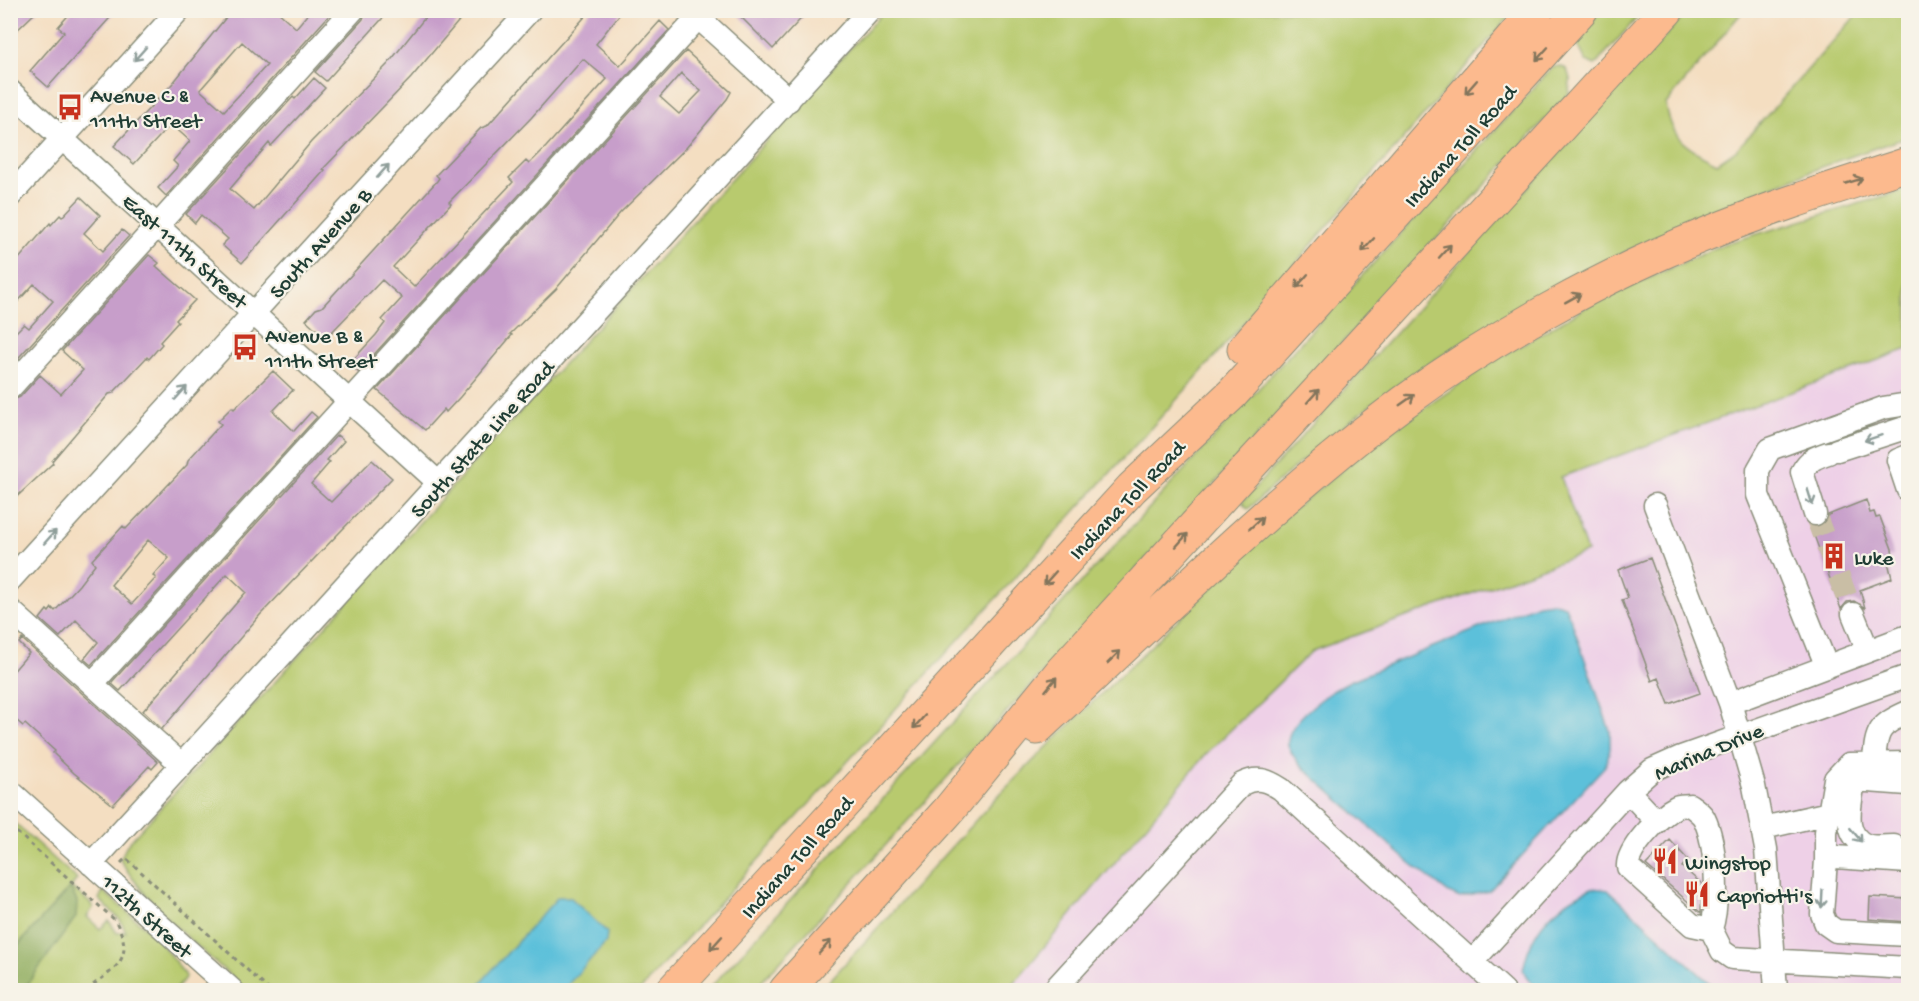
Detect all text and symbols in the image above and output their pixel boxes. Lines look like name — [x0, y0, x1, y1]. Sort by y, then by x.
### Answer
one-way arrow — [133, 46, 147, 61]
one-way arrow — [1535, 46, 1549, 61]
street label: Indiana Toll Road — [1400, 79, 1525, 214]
one-way arrow — [1465, 79, 1478, 95]
place label: Avenue C & 111th Street — [89, 85, 203, 136]
bus stop icon: Avenue C & 111th Street — [55, 92, 85, 122]
one-way arrow — [376, 164, 390, 179]
one-way arrow — [1844, 175, 1863, 186]
street label: South Avenue B — [265, 183, 379, 306]
street label: East 111th Street — [115, 190, 253, 317]
one-way arrow — [1361, 237, 1375, 252]
one-way arrow — [1438, 244, 1452, 259]
one-way arrow — [1295, 274, 1309, 289]
one-way arrow — [1564, 292, 1581, 304]
place label: Avenue B & 111th Street — [264, 325, 378, 376]
bus stop icon: Avenue B & 111th Street — [230, 332, 260, 362]
street label: South State Line Road — [406, 355, 563, 525]
one-way arrow — [174, 385, 188, 400]
one-way arrow — [1306, 388, 1320, 403]
one-way arrow — [1398, 394, 1415, 406]
one-way arrow — [1864, 433, 1883, 444]
street label: Indiana Toll Road — [1065, 435, 1194, 567]
one-way arrow — [1805, 487, 1816, 506]
one-way arrow — [1248, 516, 1263, 530]
one-way arrow — [43, 530, 57, 545]
one-way arrow — [1175, 532, 1189, 547]
building icon: Luke — [1819, 541, 1849, 571]
place label: Luke — [1854, 547, 1894, 573]
one-way arrow — [1043, 570, 1057, 585]
one-way arrow — [1106, 649, 1121, 664]
one-way arrow — [1045, 677, 1058, 693]
one-way arrow — [912, 714, 926, 729]
street label: Marina Drive — [1651, 719, 1769, 788]
street label: Indiana Toll Road — [737, 790, 862, 925]
one-way arrow — [1849, 827, 1863, 842]
restaurant icon: Wingstop — [1650, 846, 1680, 876]
place label: Wingstop — [1685, 852, 1771, 878]
street label: 112th Street — [94, 870, 198, 967]
restaurant icon: Capriotti's — [1682, 879, 1712, 909]
place label: Capriotti's — [1717, 885, 1813, 911]
one-way arrow — [1817, 889, 1828, 909]
one-way arrow — [709, 936, 723, 951]
one-way arrow — [818, 940, 832, 955]

